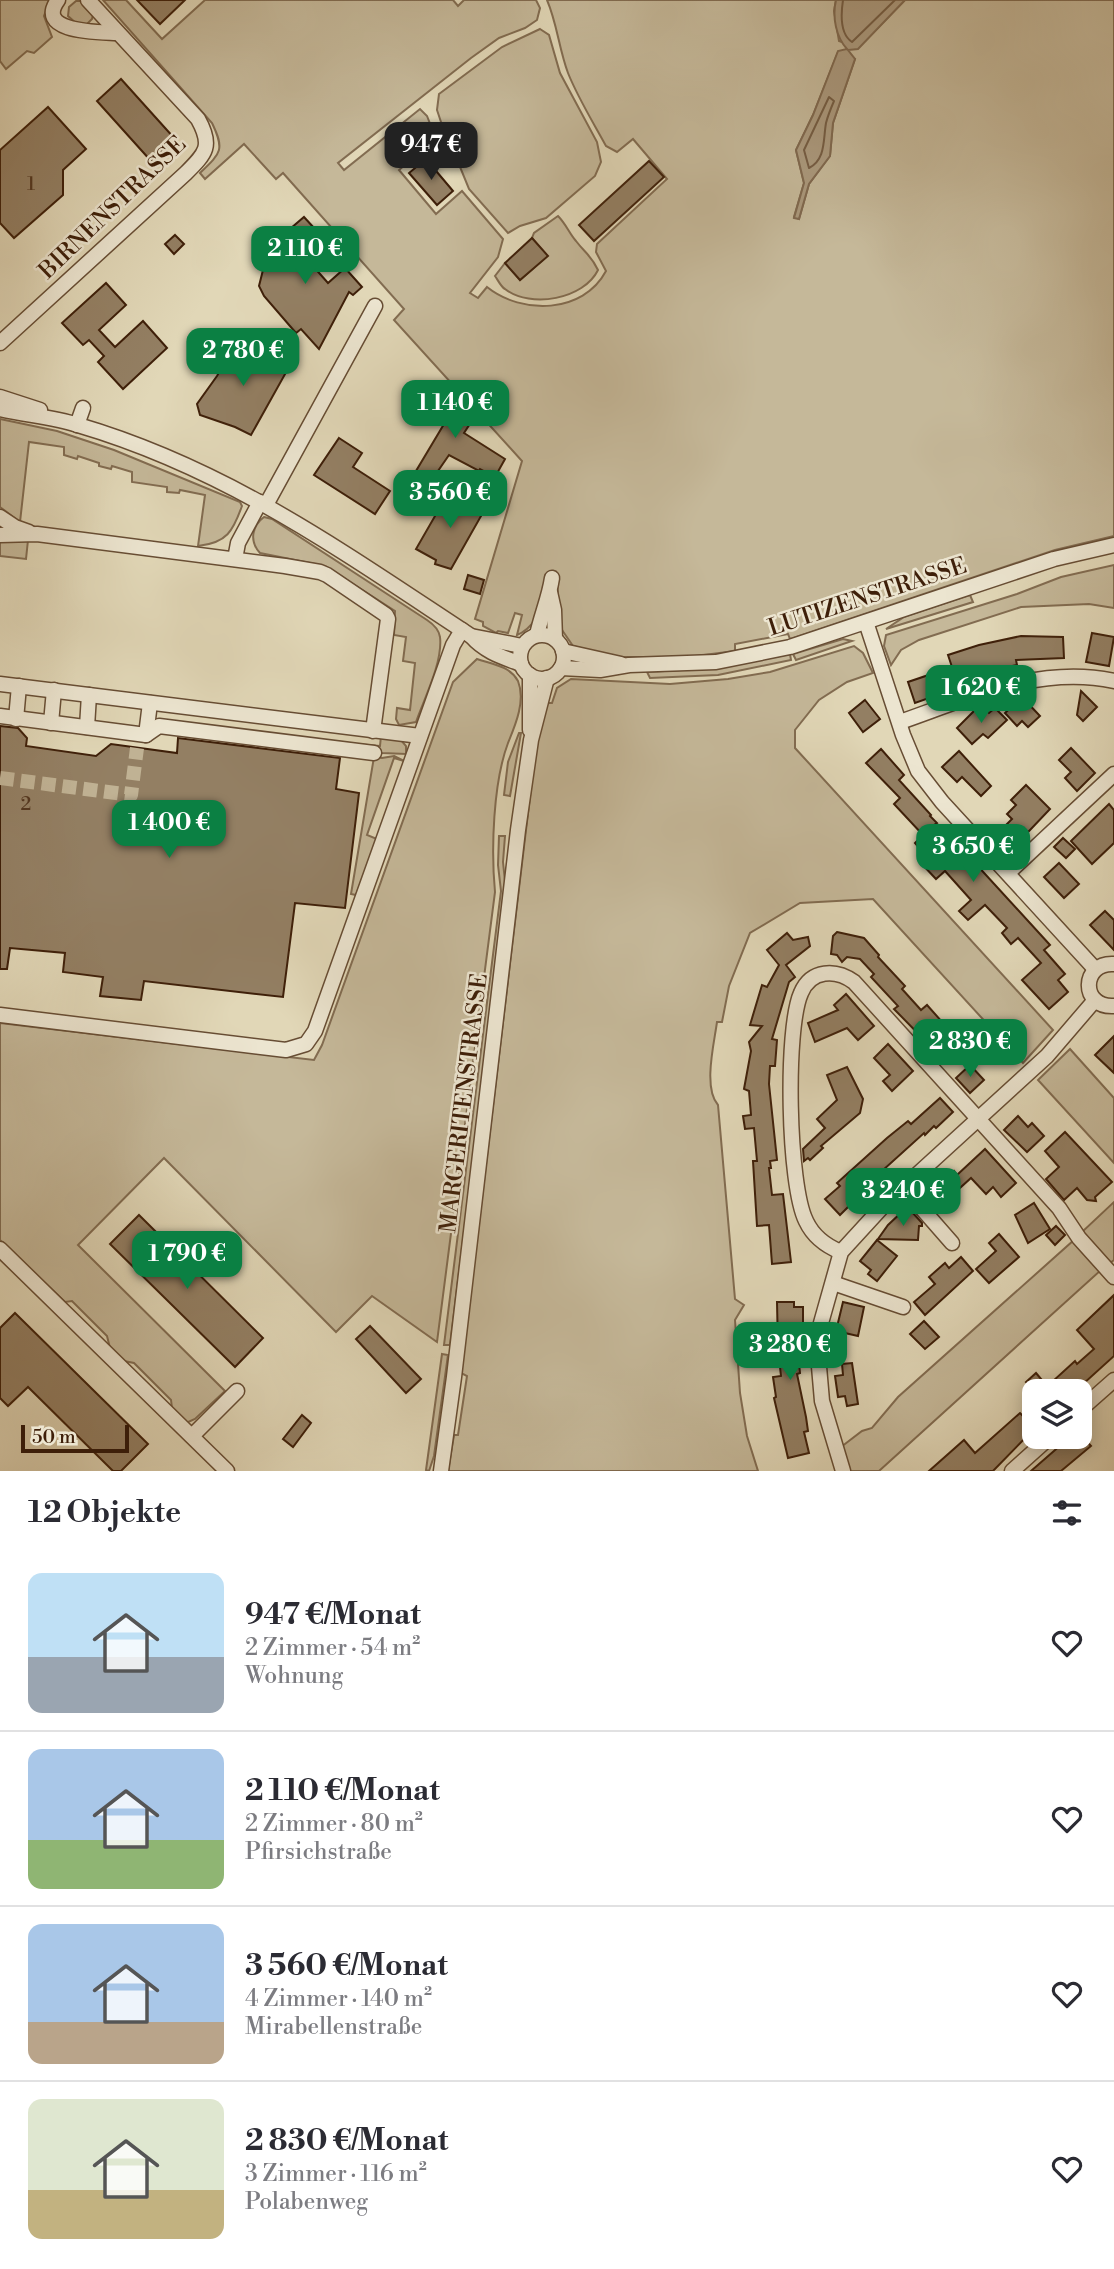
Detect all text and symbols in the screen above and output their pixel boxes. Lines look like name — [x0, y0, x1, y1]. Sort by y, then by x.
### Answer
pin: 947 € — [382, 122, 480, 182]
street label: BIRNENSTRASSE — [33, 130, 192, 286]
text: 947 € — [401, 131, 461, 159]
house number: 1 — [27, 172, 35, 196]
pin: 2 110 € — [240, 226, 370, 286]
text: 2 110 € — [267, 235, 343, 263]
pin: 2 780 € — [178, 328, 308, 388]
text: 2 780 € — [202, 337, 284, 365]
pin: 1 140 € — [390, 380, 520, 440]
text: 1 140 € — [417, 389, 493, 417]
pin: 3 560 € — [385, 470, 515, 530]
text: 3 560 € — [409, 479, 491, 507]
street label: LUTIZENSTRASSE — [764, 552, 970, 642]
pin: 1 620 € — [916, 666, 1046, 725]
text: 1 620 € — [942, 674, 1020, 702]
house number: 2 — [21, 792, 31, 816]
pin: 1 400 € — [104, 800, 234, 860]
text: 1 400 € — [128, 809, 210, 837]
pin: 3 650 € — [908, 824, 1038, 884]
text: 3 650 € — [932, 833, 1014, 861]
street label: MARGERITENSTRASSE — [434, 972, 494, 1235]
pin: 2 830 € — [905, 1020, 1035, 1079]
text: 2 830 € — [929, 1028, 1011, 1056]
pin: 3 240 € — [838, 1168, 968, 1228]
text: 3 240 € — [862, 1177, 944, 1205]
pin: 1 790 € — [122, 1232, 252, 1291]
text: 1 790 € — [148, 1240, 226, 1268]
pin: 3 280 € — [725, 1322, 855, 1382]
text: 3 280 € — [749, 1331, 831, 1359]
map controls — [1022, 1379, 1092, 1449]
button: layers — [1022, 1379, 1092, 1449]
scale bar — [21, 1422, 130, 1454]
text: 50 m — [32, 1425, 76, 1449]
text: 12 Objekte — [28, 1494, 181, 1532]
icon: filters — [1048, 1494, 1086, 1532]
text: 947 €/Monat — [245, 1596, 421, 1634]
icon: home — [84, 1601, 168, 1685]
icon: heart — [1048, 1624, 1086, 1662]
text: 2 Zimmer · 54 m² — [245, 1634, 420, 1662]
text: Wohnung — [245, 1662, 343, 1690]
text: 2 110 €/Monat — [245, 1772, 440, 1810]
icon: home — [84, 1777, 168, 1861]
icon: heart — [1048, 1800, 1086, 1838]
text: 2 Zimmer · 80 m² — [245, 1810, 423, 1838]
text: Pfirsichstraße — [245, 1838, 392, 1866]
text: 3 560 €/Monat — [245, 1947, 448, 1985]
icon: home — [84, 1952, 168, 2036]
icon: heart — [1048, 1975, 1086, 2013]
text: 4 Zimmer · 140 m² — [245, 1985, 432, 2013]
text: Mirabellenstraße — [245, 2013, 422, 2041]
text: 2 830 €/Monat — [245, 2122, 448, 2160]
icon: home — [84, 2127, 168, 2211]
icon: heart — [1048, 2150, 1086, 2188]
text: 3 Zimmer · 116 m² — [245, 2160, 427, 2188]
text: Polabenweg — [245, 2188, 368, 2216]

